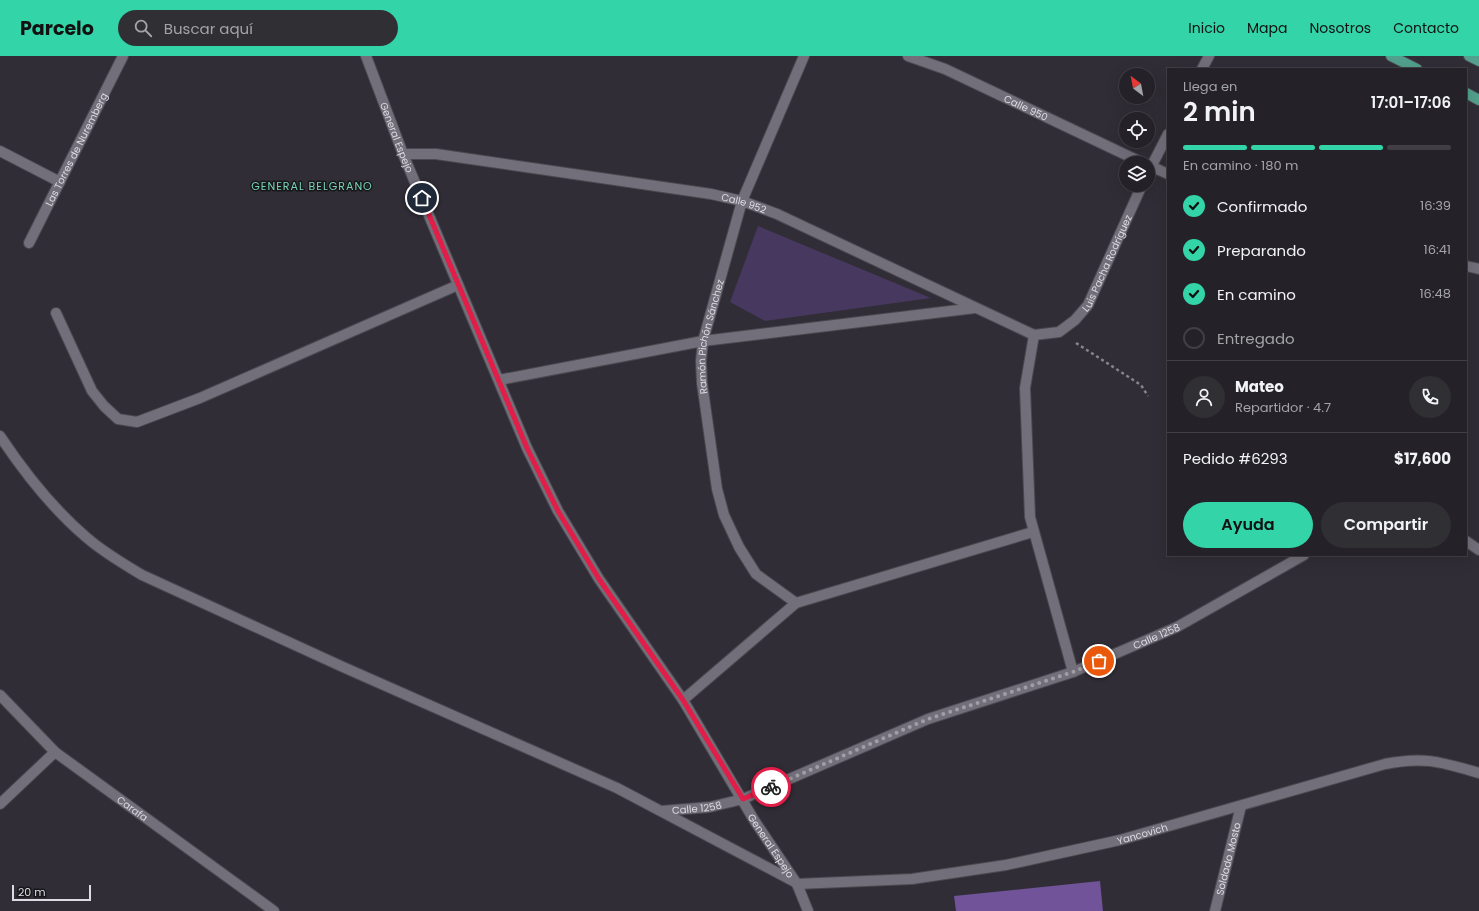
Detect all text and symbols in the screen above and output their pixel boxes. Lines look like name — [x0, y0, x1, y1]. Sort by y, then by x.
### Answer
search box — [118, 10, 398, 46]
text: Parcelo — [20, 15, 94, 42]
icon: search — [132, 17, 154, 39]
text: Buscar aquí — [164, 18, 253, 39]
text: Inicio — [1188, 18, 1225, 38]
text: Mapa — [1247, 18, 1288, 38]
text: Nosotros — [1310, 18, 1371, 38]
text: Contacto — [1393, 18, 1459, 38]
north arrow — [1119, 68, 1155, 104]
map controls — [1119, 68, 1155, 192]
text: Llega en — [1183, 77, 1237, 96]
street label: Las Torres de Nuremberg — [42, 90, 111, 209]
street label: Calle 950 — [1001, 91, 1050, 125]
text: 17:01–17:06 — [1371, 92, 1451, 113]
text: 2 min — [1183, 94, 1256, 130]
street label: General Espejo — [376, 100, 417, 175]
button: locate — [1119, 112, 1155, 148]
button: layers — [1119, 156, 1155, 192]
text: En camino · 180 m — [1183, 156, 1298, 175]
district label: GENERAL BELGRANO — [251, 178, 373, 194]
pin — [405, 181, 439, 215]
icon: home — [411, 187, 433, 209]
street label: Calle 952 — [720, 190, 769, 218]
icon: check — [1183, 195, 1205, 217]
text: Confirmado — [1217, 196, 1307, 217]
text: 16:39 — [1420, 196, 1451, 215]
street label: Luis Pacha Rodríguez — [1078, 212, 1136, 315]
icon: check — [1183, 239, 1205, 261]
text: Preparando — [1217, 240, 1306, 261]
text: 16:41 — [1423, 240, 1451, 259]
street label: Ramón Pichón Sánchez — [694, 277, 728, 395]
icon: check — [1183, 283, 1205, 305]
text: En camino — [1217, 284, 1296, 305]
text: 16:48 — [1419, 284, 1451, 303]
text: Entregado — [1217, 328, 1295, 349]
button: person — [1183, 376, 1225, 418]
text: Mateo — [1235, 376, 1284, 397]
button: phone — [1409, 376, 1451, 418]
text: Repartidor · 4.7 — [1235, 398, 1331, 417]
text: Pedido #6293 — [1183, 448, 1288, 469]
text: $17,600 — [1394, 448, 1451, 469]
button: Ayuda — [1183, 502, 1313, 548]
button: Compartir — [1321, 502, 1451, 548]
street label: Calle 1258 — [1131, 620, 1182, 653]
pin — [1082, 644, 1116, 678]
icon: bag — [1088, 650, 1110, 672]
courier — [751, 767, 791, 807]
icon: bike — [760, 776, 782, 798]
street label: Carafa — [114, 792, 151, 825]
street label: Calle 1258 — [671, 797, 723, 818]
street label: General Espejo — [744, 811, 798, 881]
street label: Yancovich — [1115, 820, 1169, 848]
street label: Soldado Mosto — [1212, 821, 1245, 897]
scale bar — [12, 883, 91, 902]
text: 20 m — [18, 884, 46, 900]

